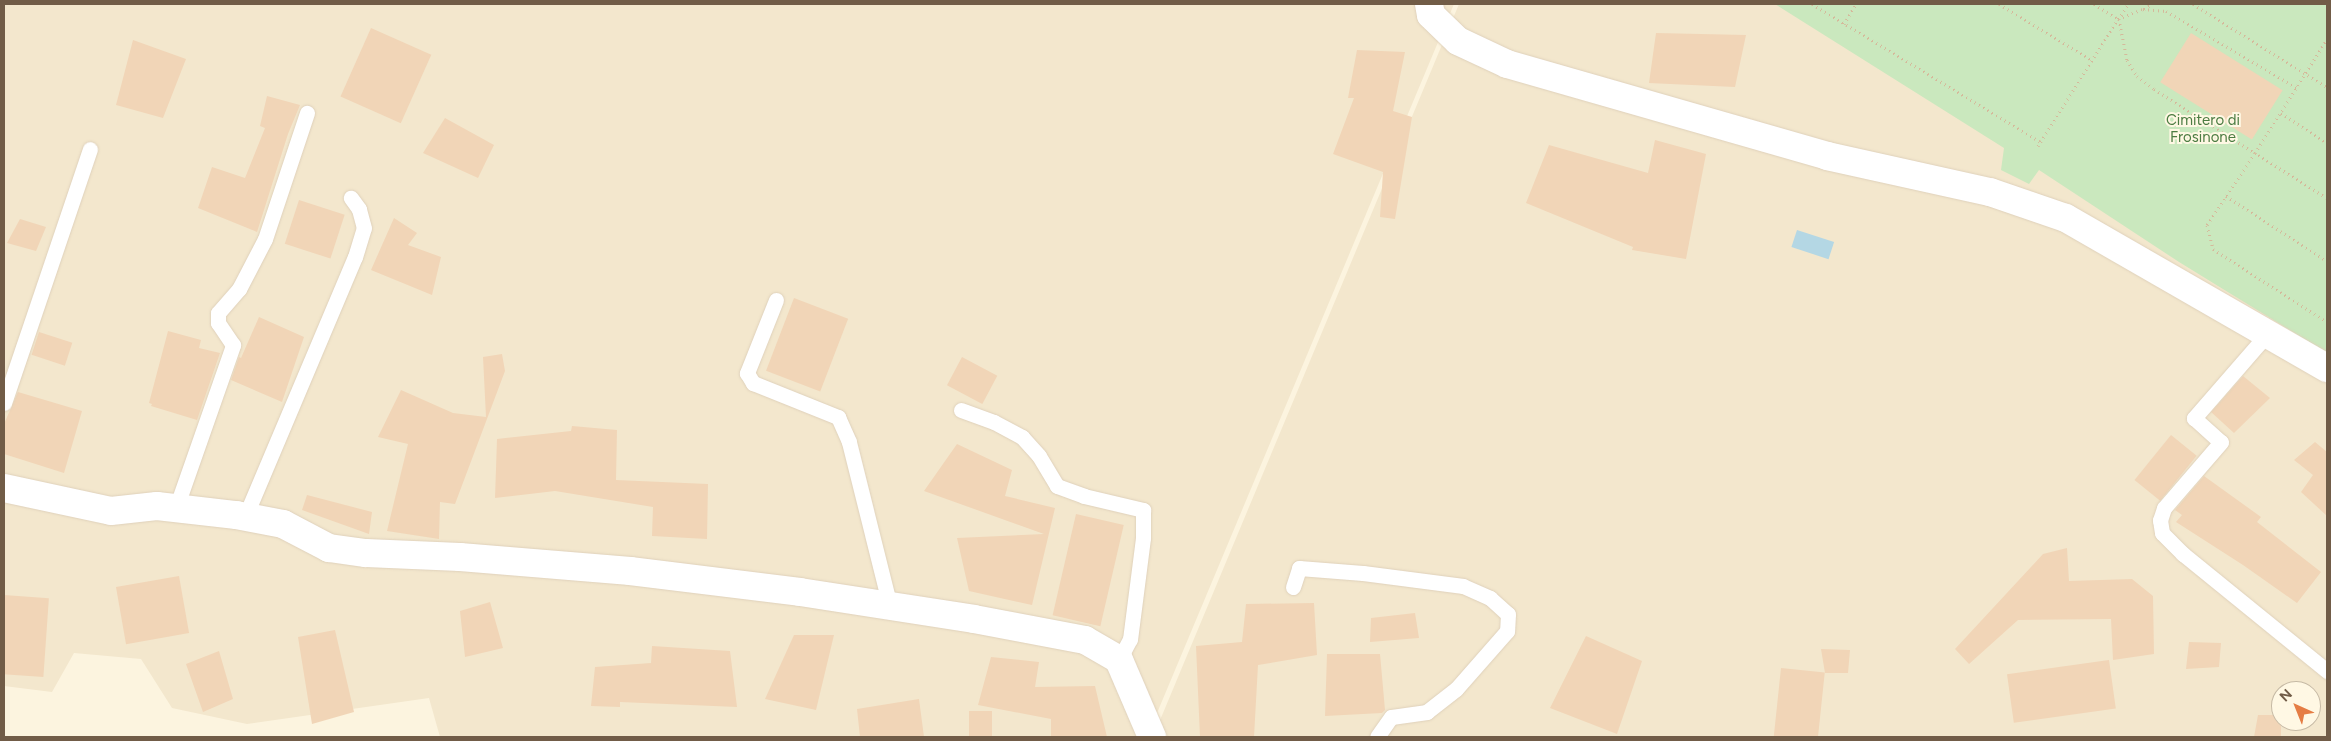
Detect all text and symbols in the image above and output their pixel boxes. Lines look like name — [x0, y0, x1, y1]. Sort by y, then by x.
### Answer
park label: Cimitero di Frosinone — [2166, 111, 2240, 146]
north arrow — [2271, 681, 2321, 731]
text: N — [2276, 686, 2296, 705]

